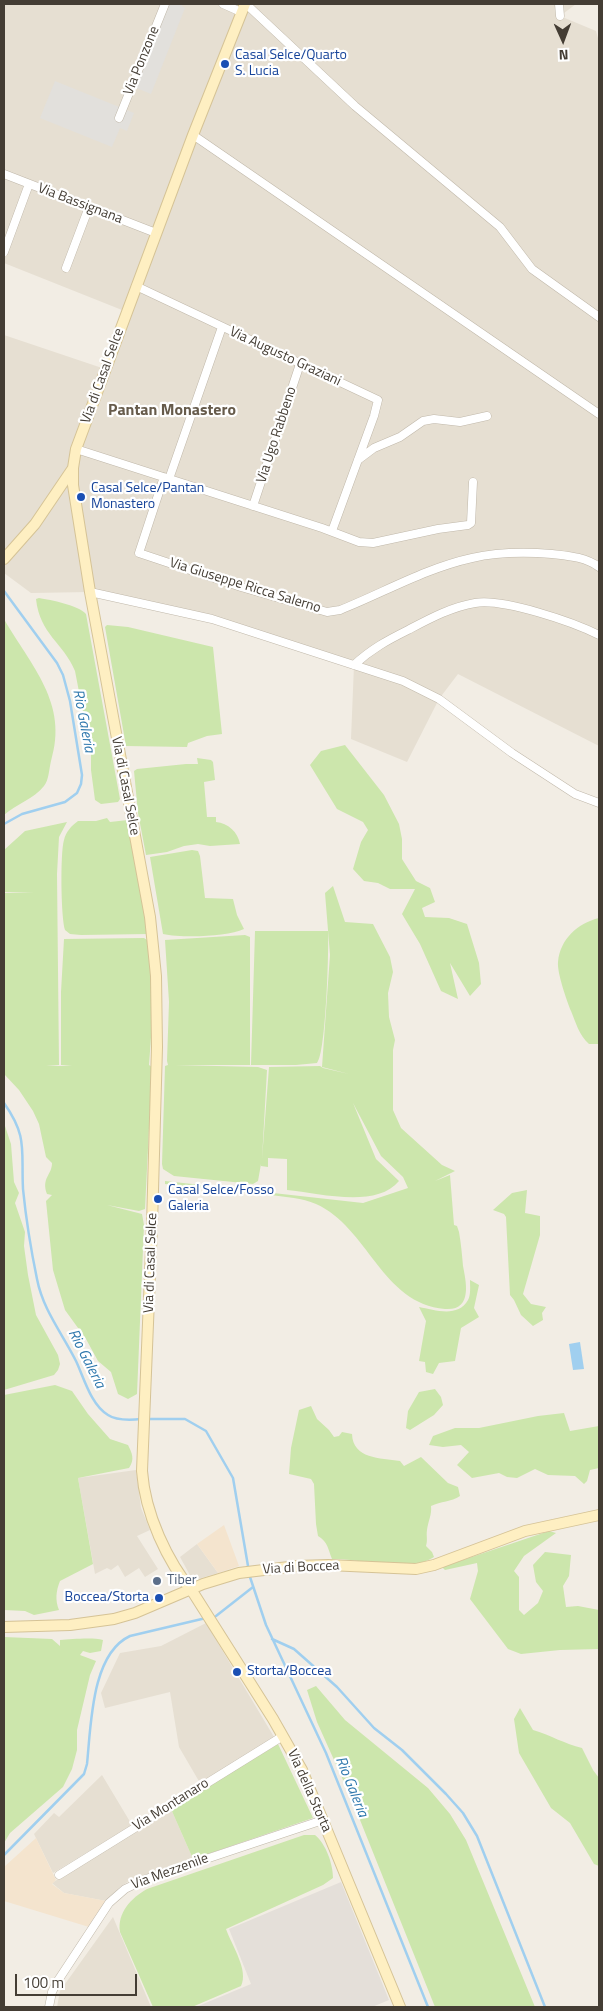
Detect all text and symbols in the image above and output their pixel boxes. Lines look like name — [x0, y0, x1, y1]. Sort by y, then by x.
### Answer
north arrow — [538, 15, 588, 65]
street label: Via Ponzone — [121, 24, 163, 98]
text: N — [558, 45, 569, 66]
place label: Casal Selce/Quarto S. Lucia — [235, 48, 347, 80]
marker: Casal Selce/Quarto S. Lucia — [219, 58, 231, 70]
street label: Via Bassignana — [35, 180, 125, 228]
street label: Via Augusto Graziani — [227, 324, 343, 390]
street label: Via di Casal Selce — [78, 326, 128, 426]
street label: Via Ugo Rabbeno — [254, 385, 300, 485]
district label: Pantan Monastero — [108, 401, 236, 421]
place label: Casal Selce/Pantan Monastero — [91, 481, 204, 514]
marker: Casal Selce/Pantan Monastero — [75, 491, 87, 503]
street label: Via Giuseppe Ricca Salerno — [167, 555, 323, 617]
water label: Rio Galeria — [68, 688, 98, 754]
street label: Via di Casal Selce — [107, 735, 143, 837]
place label: Casal Selce/Fosso Galeria — [168, 1183, 274, 1216]
marker: Casal Selce/Fosso Galeria — [152, 1193, 164, 1205]
street label: Via di Casal Selce — [141, 1213, 161, 1313]
water label: Rio Galeria — [63, 1326, 109, 1392]
street label: Via di Boccea — [262, 1558, 340, 1578]
place label: Tiber — [167, 1573, 197, 1589]
marker: Tiber — [151, 1575, 163, 1587]
place label: Boccea/Storta — [65, 1590, 149, 1606]
marker: Boccea/Storta — [153, 1592, 165, 1604]
place label: Storta/Boccea — [247, 1664, 331, 1680]
marker: Storta/Boccea — [231, 1666, 243, 1678]
street label: Via della Storta — [283, 1747, 335, 1835]
water label: Rio Galeria — [331, 1754, 371, 1820]
street label: Via Montanaro — [130, 1775, 212, 1835]
street label: Via Mezzenile — [129, 1850, 211, 1894]
scale bar — [18, 1964, 140, 1996]
text: 100 m — [23, 1971, 64, 1994]

